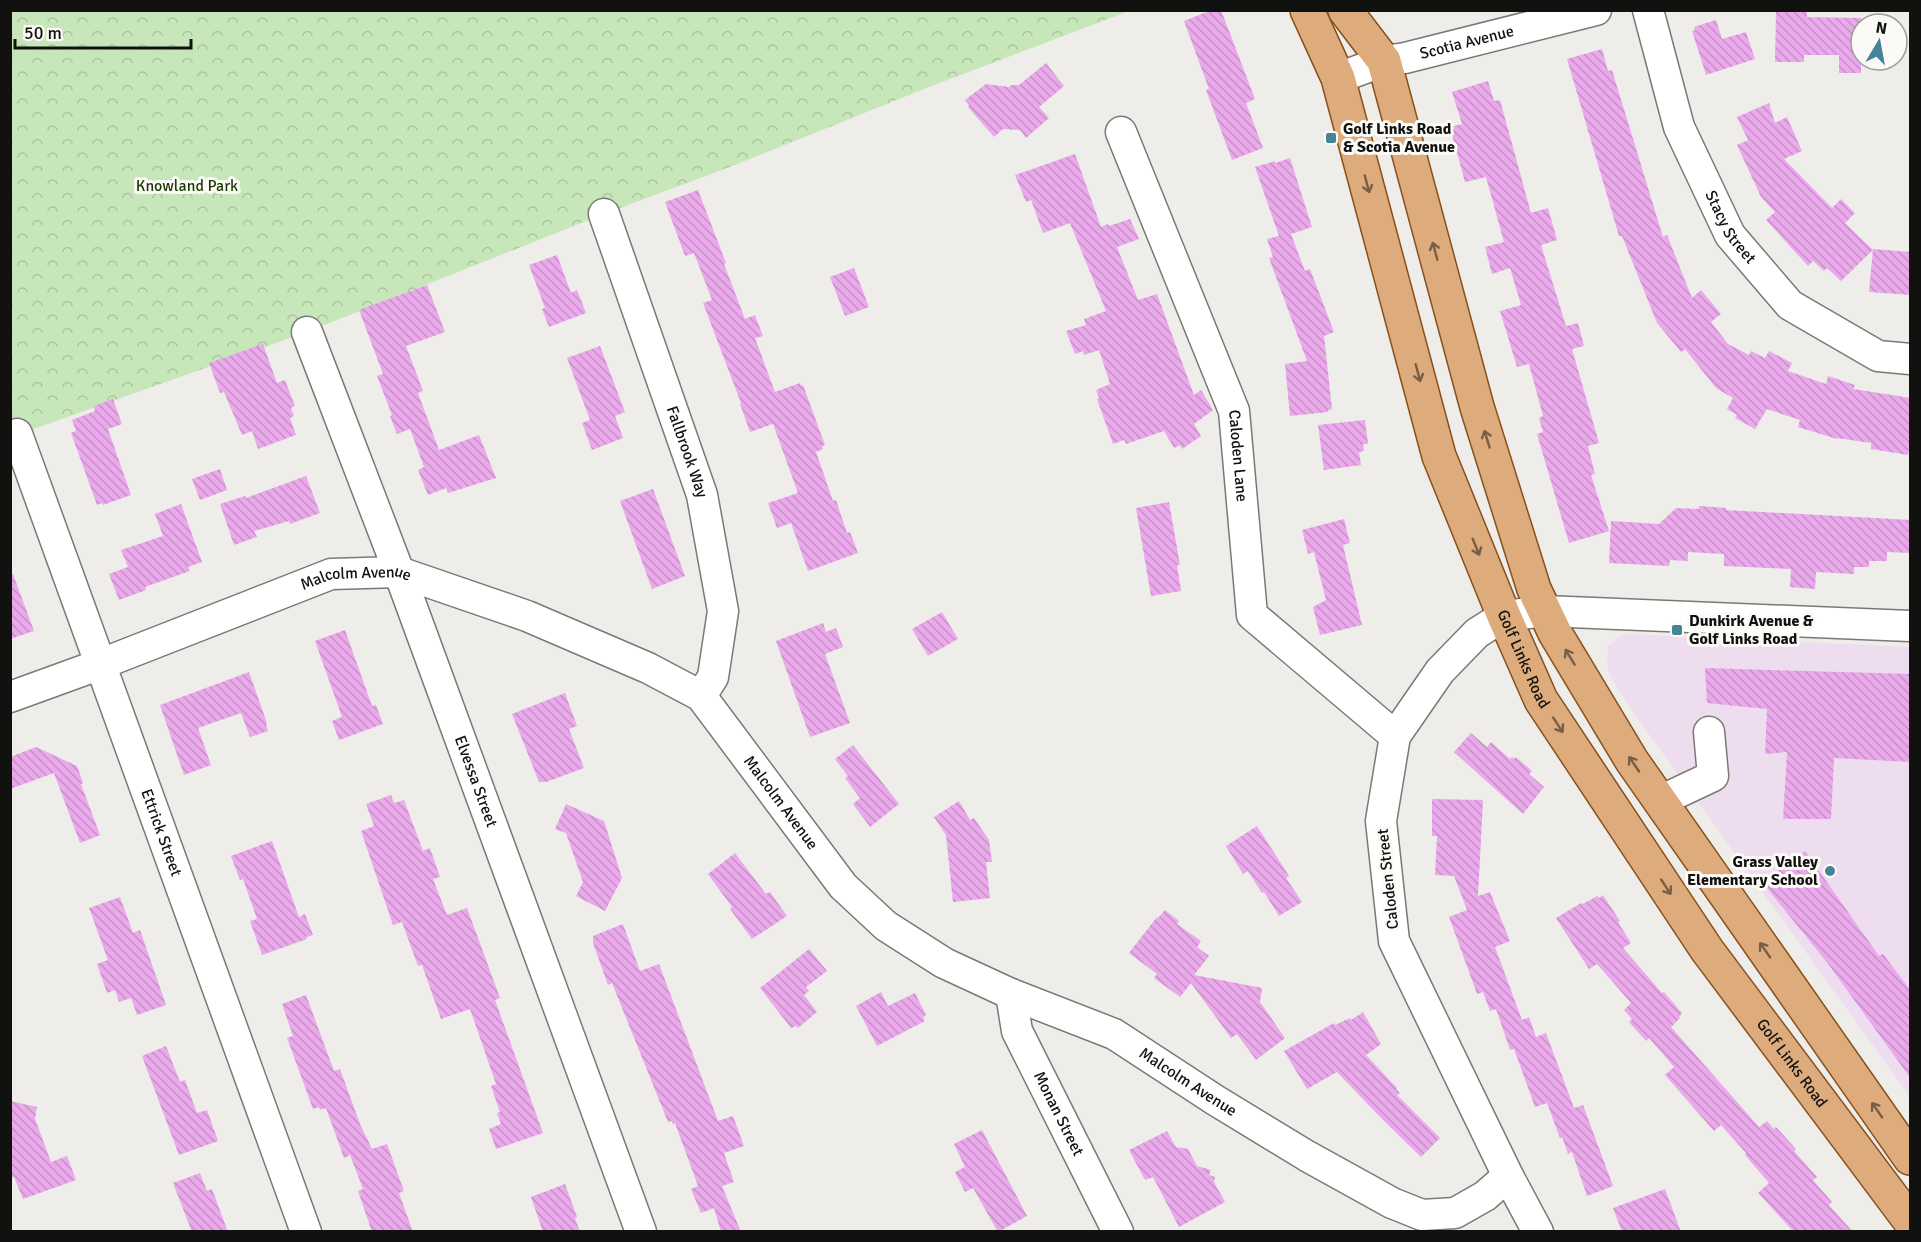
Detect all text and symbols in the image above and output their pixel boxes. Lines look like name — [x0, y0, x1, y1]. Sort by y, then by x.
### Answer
scale bar — [15, 12, 190, 50]
north arrow — [1849, 12, 1909, 72]
text: N — [1874, 17, 1889, 39]
street label: Scotia Avenue — [1418, 21, 1516, 64]
text: 50 m — [24, 22, 62, 44]
place label: Golf Links Road & Scotia Avenue — [1343, 119, 1455, 157]
marker: Golf Links Road & Scotia Avenue — [1324, 131, 1338, 145]
one-way arrow — [1362, 175, 1373, 194]
park label: Knowland Park — [136, 176, 238, 196]
street label: Stacy Street — [1701, 187, 1761, 268]
one-way arrow — [1428, 242, 1440, 261]
one-way arrow — [1412, 363, 1424, 382]
street label: Fallbrook Way — [662, 403, 712, 501]
street label: Caloden Lane — [1224, 409, 1252, 503]
one-way arrow — [1480, 430, 1491, 449]
one-way arrow — [1471, 537, 1482, 556]
street label: Malcolm Avenue — [298, 561, 414, 595]
street label: Golf Links Road — [1493, 607, 1554, 713]
place label: Dunkirk Avenue & Golf Links Road — [1689, 611, 1814, 649]
marker: Dunkirk Avenue & Golf Links Road — [1670, 623, 1684, 637]
one-way arrow — [1563, 649, 1575, 666]
one-way arrow — [1552, 716, 1564, 733]
street label: Elvessa Street — [450, 733, 502, 830]
street label: Malcolm Avenue — [739, 752, 822, 854]
one-way arrow — [1628, 756, 1640, 773]
street label: Ettrick Street — [136, 786, 186, 879]
street label: Caloden Street — [1373, 827, 1403, 930]
place label: Grass Valley Elementary School — [1687, 852, 1818, 890]
marker: Grass Valley Elementary School — [1823, 864, 1837, 878]
one-way arrow — [1659, 879, 1672, 896]
one-way arrow — [1759, 943, 1771, 959]
street label: Golf Links Road — [1752, 1015, 1832, 1112]
street label: Malcolm Avenue — [1135, 1043, 1240, 1121]
street label: Monan Street — [1029, 1068, 1088, 1160]
one-way arrow — [1871, 1102, 1883, 1118]

